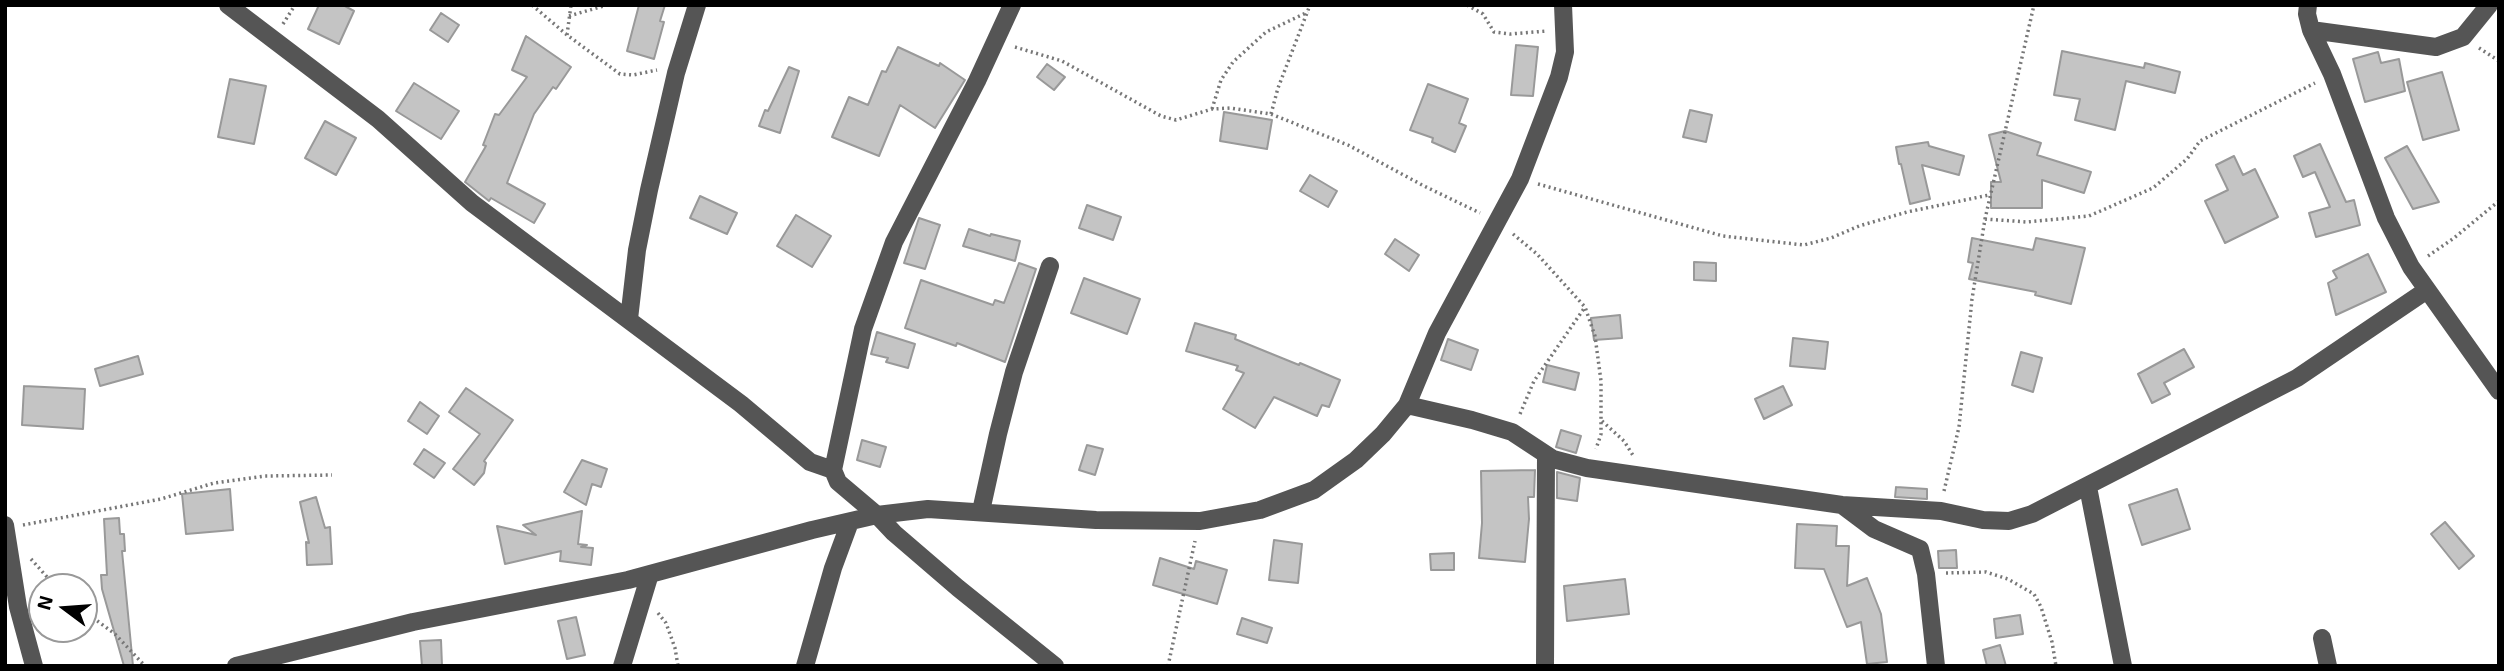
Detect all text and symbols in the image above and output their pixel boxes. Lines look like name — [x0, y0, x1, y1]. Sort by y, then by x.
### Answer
north arrow — [28, 573, 98, 643]
text: N — [31, 593, 57, 612]

